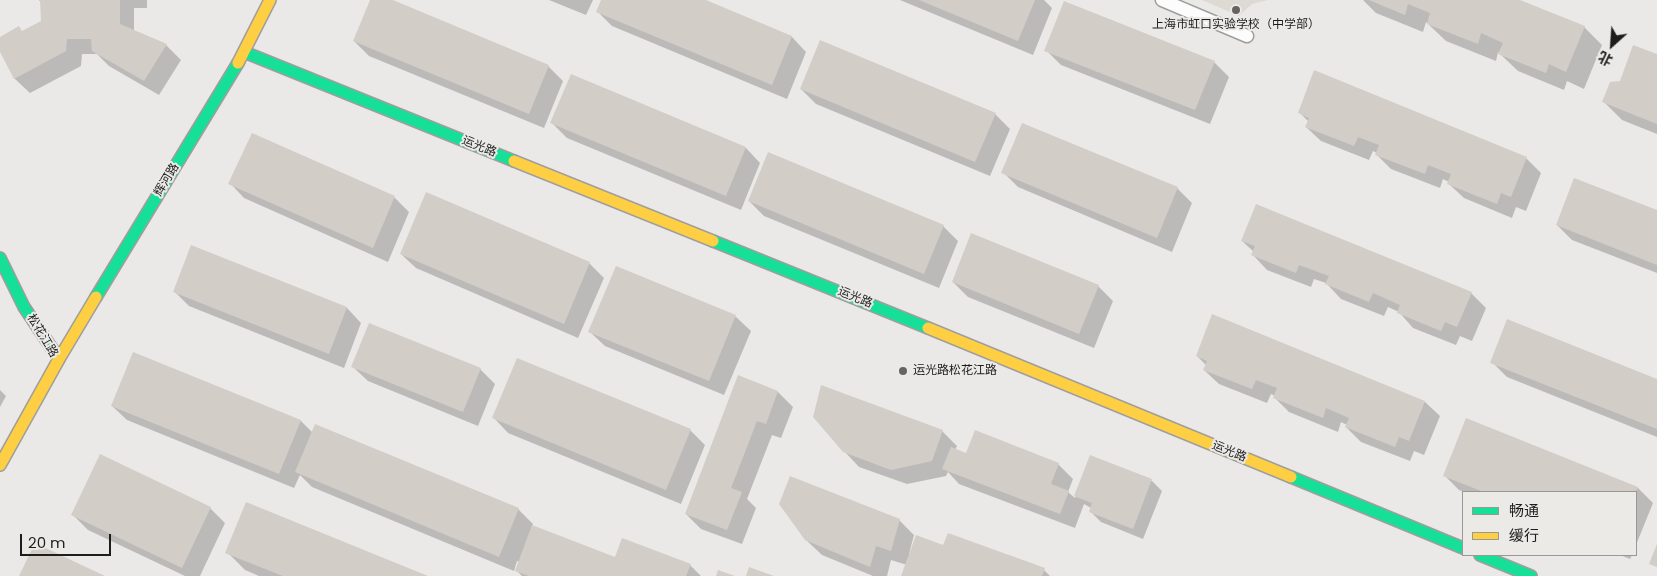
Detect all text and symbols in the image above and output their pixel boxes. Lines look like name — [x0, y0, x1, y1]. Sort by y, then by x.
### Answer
marker: 上海市虹口实验学校（中学部） — [1230, 4, 1242, 16]
place label: 上海市虹口实验学校（中学部） — [1152, 18, 1320, 32]
north arrow — [1587, 20, 1637, 70]
text: 北 — [1595, 46, 1616, 71]
street label: 运光路 — [460, 134, 498, 160]
street label: 辉河路 — [152, 161, 182, 199]
street label: 运光路 — [836, 285, 874, 311]
street label: 松花江路 — [23, 312, 61, 360]
place label: 运光路松花江路 — [913, 364, 997, 378]
marker: 运光路松花江路 — [897, 365, 909, 377]
street label: 运光路 — [1210, 439, 1248, 465]
legend — [1462, 491, 1637, 556]
text: 畅通 — [1509, 500, 1539, 521]
scale bar — [22, 524, 114, 556]
text: 缓行 — [1509, 525, 1539, 546]
text: 20 m — [28, 532, 66, 553]

